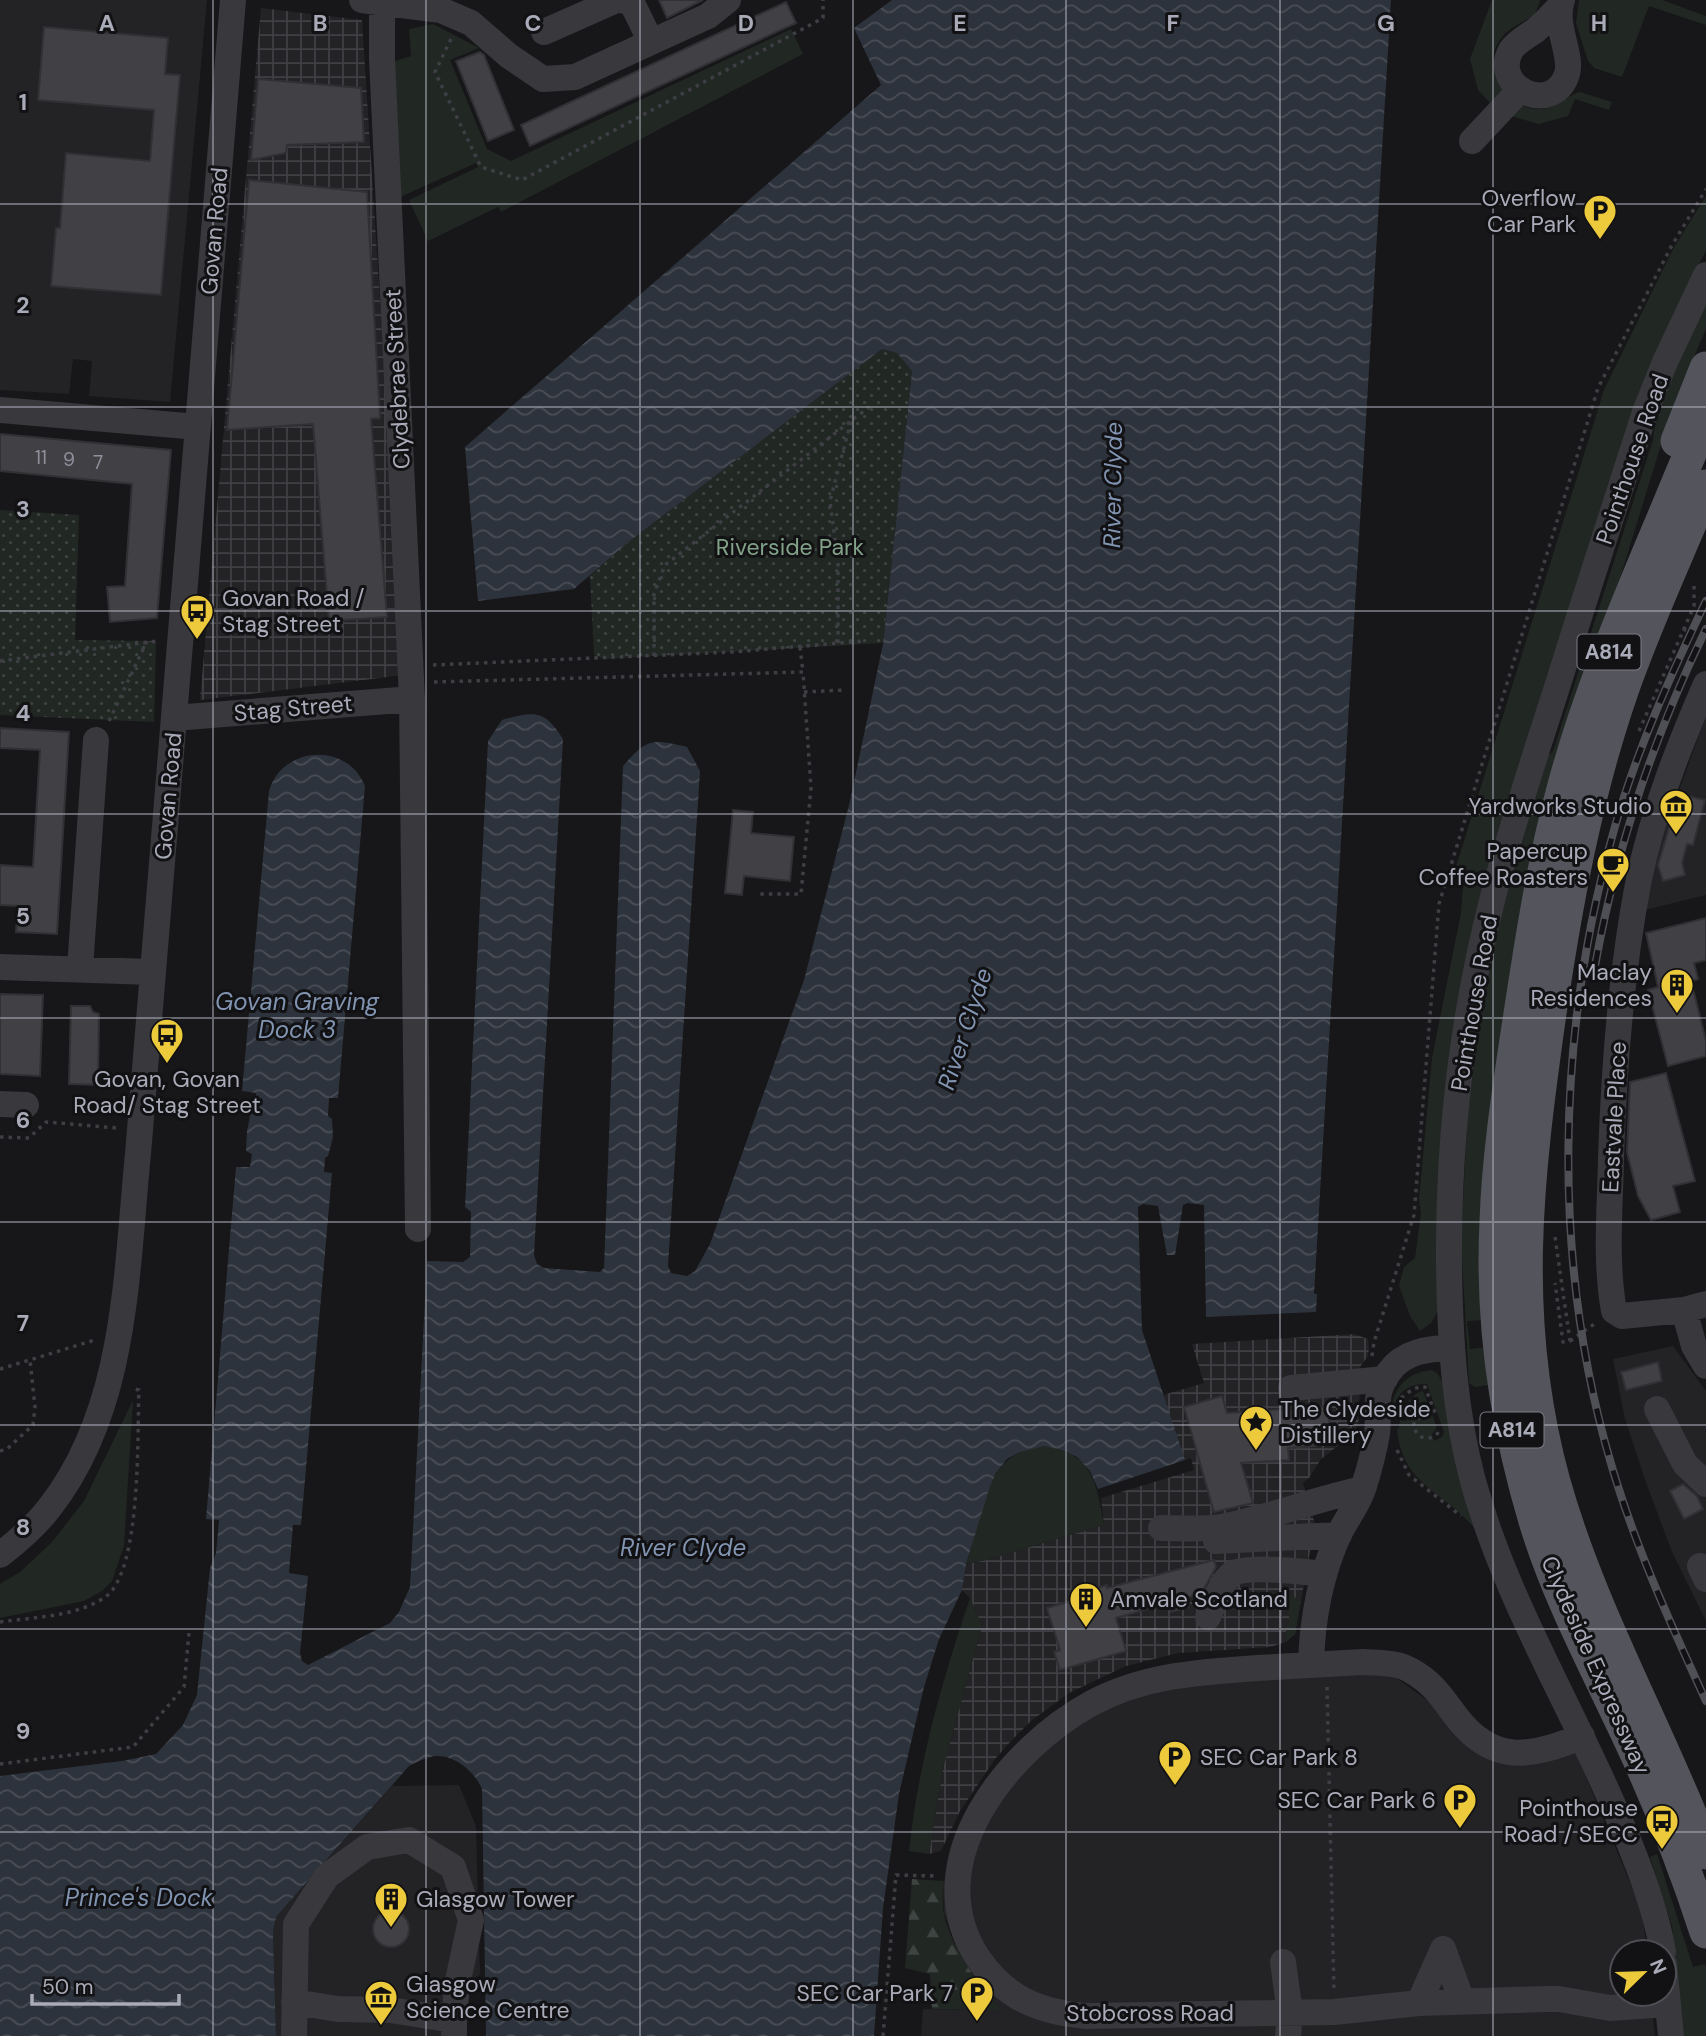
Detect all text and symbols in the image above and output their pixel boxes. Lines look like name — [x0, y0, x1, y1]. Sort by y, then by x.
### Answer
text: A — [99, 8, 115, 38]
text: B — [313, 8, 327, 38]
text: C — [525, 8, 541, 38]
text: D — [738, 8, 754, 38]
text: E — [953, 8, 967, 38]
text: F — [1167, 8, 1180, 38]
text: G — [1377, 8, 1395, 38]
text: H — [1591, 8, 1607, 38]
text: 1 — [19, 87, 27, 117]
street label: Govan Road — [194, 166, 234, 296]
place label: Overflow Car Park — [1481, 183, 1576, 239]
parking icon: Overflow Car Park — [1581, 192, 1619, 241]
street label: Clydebrae Street — [377, 288, 417, 470]
text: 2 — [16, 290, 30, 320]
street label: Pointhouse Road — [1589, 370, 1675, 548]
water label: River Clyde — [1096, 422, 1129, 548]
house number: 11 — [35, 445, 47, 470]
house number: 9 — [63, 447, 75, 472]
house number: 7 — [93, 450, 103, 475]
text: 3 — [16, 494, 30, 524]
park label: Riverside Park — [716, 532, 865, 562]
place label: Govan Road / Stag Street — [222, 583, 365, 639]
bus stop icon: Govan Road / Stag Street — [178, 592, 216, 641]
road number: A814 — [1578, 634, 1640, 670]
street label: Stag Street — [232, 688, 354, 728]
text: 4 — [16, 698, 31, 728]
street label: Govan Road — [148, 731, 188, 861]
museum icon: Yardworks Studio — [1657, 787, 1695, 836]
place label: Yardworks Studio — [1468, 791, 1652, 821]
place label: Papercup Coffee Roasters — [1418, 836, 1588, 892]
cafe icon: Papercup Coffee Roasters — [1594, 845, 1632, 894]
text: 5 — [16, 901, 30, 931]
street label: Pointhouse Road — [1444, 913, 1504, 1093]
place label: Maclay Residences — [1530, 957, 1652, 1013]
water label: River Clyde — [930, 964, 999, 1094]
building icon: Maclay Residences — [1658, 966, 1696, 1015]
water label: Govan Graving Dock 3 — [215, 986, 380, 1045]
bus stop icon: Govan, Govan Road/ Stag Street — [148, 1016, 186, 1065]
street label: Eastvale Place — [1595, 1041, 1633, 1193]
place label: Govan, Govan Road/ Stag Street — [73, 1064, 261, 1120]
text: 6 — [16, 1105, 30, 1135]
text: 7 — [17, 1308, 29, 1338]
place label: The Clydeside Distillery — [1280, 1394, 1431, 1450]
place icon: The Clydeside Distillery — [1237, 1403, 1275, 1452]
road number: A814 — [1480, 1412, 1544, 1448]
text: 8 — [16, 1512, 30, 1542]
water label: River Clyde — [620, 1532, 746, 1563]
street label: Clydeside Expressway — [1534, 1551, 1658, 1779]
building icon: Amvale Scotland — [1067, 1580, 1105, 1629]
place label: Amvale Scotland — [1110, 1584, 1288, 1614]
text: 9 — [16, 1716, 30, 1746]
parking icon: SEC Car Park 8 — [1156, 1738, 1194, 1787]
place label: SEC Car Park 8 — [1200, 1742, 1358, 1772]
parking icon: SEC Car Park 6 — [1441, 1781, 1479, 1830]
place label: SEC Car Park 6 — [1277, 1785, 1436, 1815]
place label: Pointhouse Road / SECC — [1504, 1793, 1638, 1849]
bus stop icon: Pointhouse Road / SECC — [1643, 1802, 1681, 1851]
building icon: Glasgow Tower — [372, 1880, 410, 1929]
water label: Prince's Dock — [65, 1882, 214, 1913]
place label: Glasgow Tower — [416, 1884, 575, 1914]
north arrow — [1608, 1938, 1678, 2008]
text: N — [1644, 1955, 1672, 1978]
scale bar — [32, 1962, 178, 2006]
place label: Glasgow Science Centre — [406, 1969, 570, 2025]
text: 50 m — [42, 1973, 93, 2001]
parking icon: SEC Car Park 7 — [958, 1974, 996, 2023]
museum icon: Glasgow Science Centre — [362, 1978, 400, 2027]
place label: SEC Car Park 7 — [797, 1978, 953, 2008]
street label: Stobcross Road — [1066, 1998, 1234, 2028]

